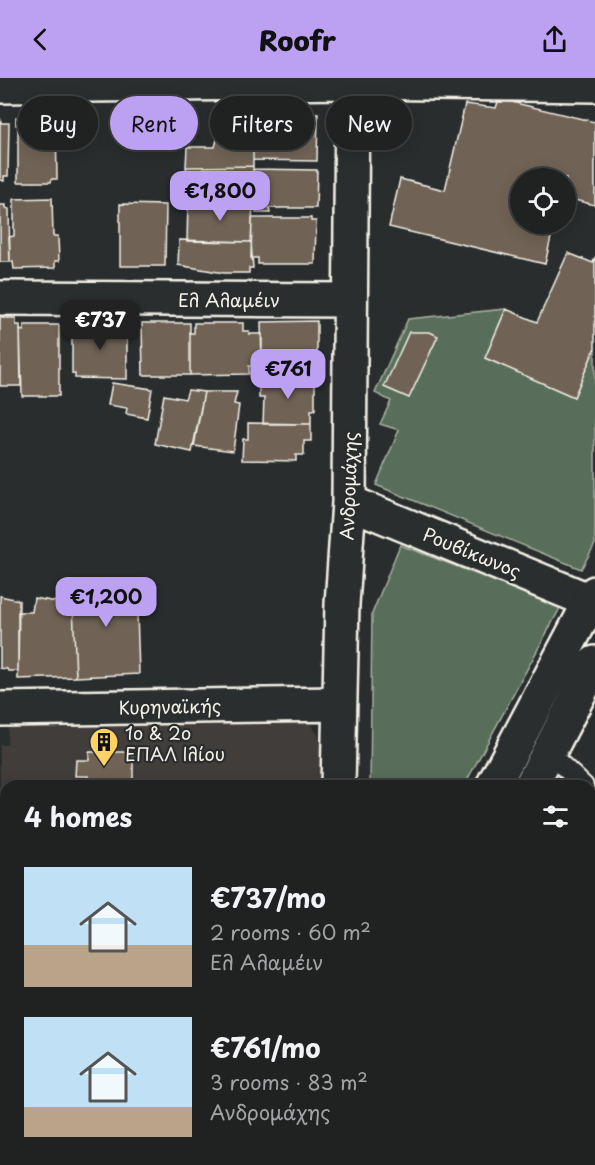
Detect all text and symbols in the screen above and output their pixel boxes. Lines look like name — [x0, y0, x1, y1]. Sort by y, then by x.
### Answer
text: Roofr — [259, 19, 336, 60]
icon: back — [24, 23, 57, 56]
icon: share — [538, 23, 571, 56]
chip: Buy — [18, 96, 98, 150]
chip: Rent — [110, 96, 198, 150]
chip: Filters — [210, 96, 314, 150]
chip: New — [326, 96, 412, 150]
map controls — [510, 168, 576, 234]
button: locate — [510, 168, 576, 234]
pin: €1,800 — [171, 171, 269, 222]
text: €1,800 — [184, 175, 256, 205]
street label: Ελ Αλαμέιν — [178, 286, 280, 313]
pin: €737 — [64, 300, 136, 351]
text: €737 — [74, 304, 126, 334]
pin: €761 — [252, 349, 324, 400]
text: €761 — [264, 353, 312, 383]
street label: Ανδρομάχης — [333, 431, 363, 541]
street label: Ρουβίκωνος — [419, 520, 525, 584]
pin: €1,200 — [57, 577, 155, 628]
text: €1,200 — [70, 581, 142, 611]
street label: Κυρηναϊκής — [118, 692, 222, 720]
place label: 1ο & 2ο ΕΠΑΛ Ιλίου — [125, 719, 225, 767]
building icon: 1ο & 2ο ΕΠΑΛ Ιλίου — [88, 726, 120, 768]
text: 4 homes — [24, 797, 132, 836]
icon: filters — [539, 800, 572, 833]
text: €737/mo — [210, 878, 326, 917]
icon: home — [72, 891, 144, 963]
text: 2 rooms · 60 m² — [210, 917, 371, 947]
text: Ελ Αλαμέιν — [210, 947, 324, 977]
text: €761/mo — [210, 1028, 320, 1067]
icon: home — [72, 1041, 144, 1113]
text: 3 rooms · 83 m² — [210, 1067, 368, 1097]
text: Ανδρομάχης — [210, 1097, 331, 1127]

